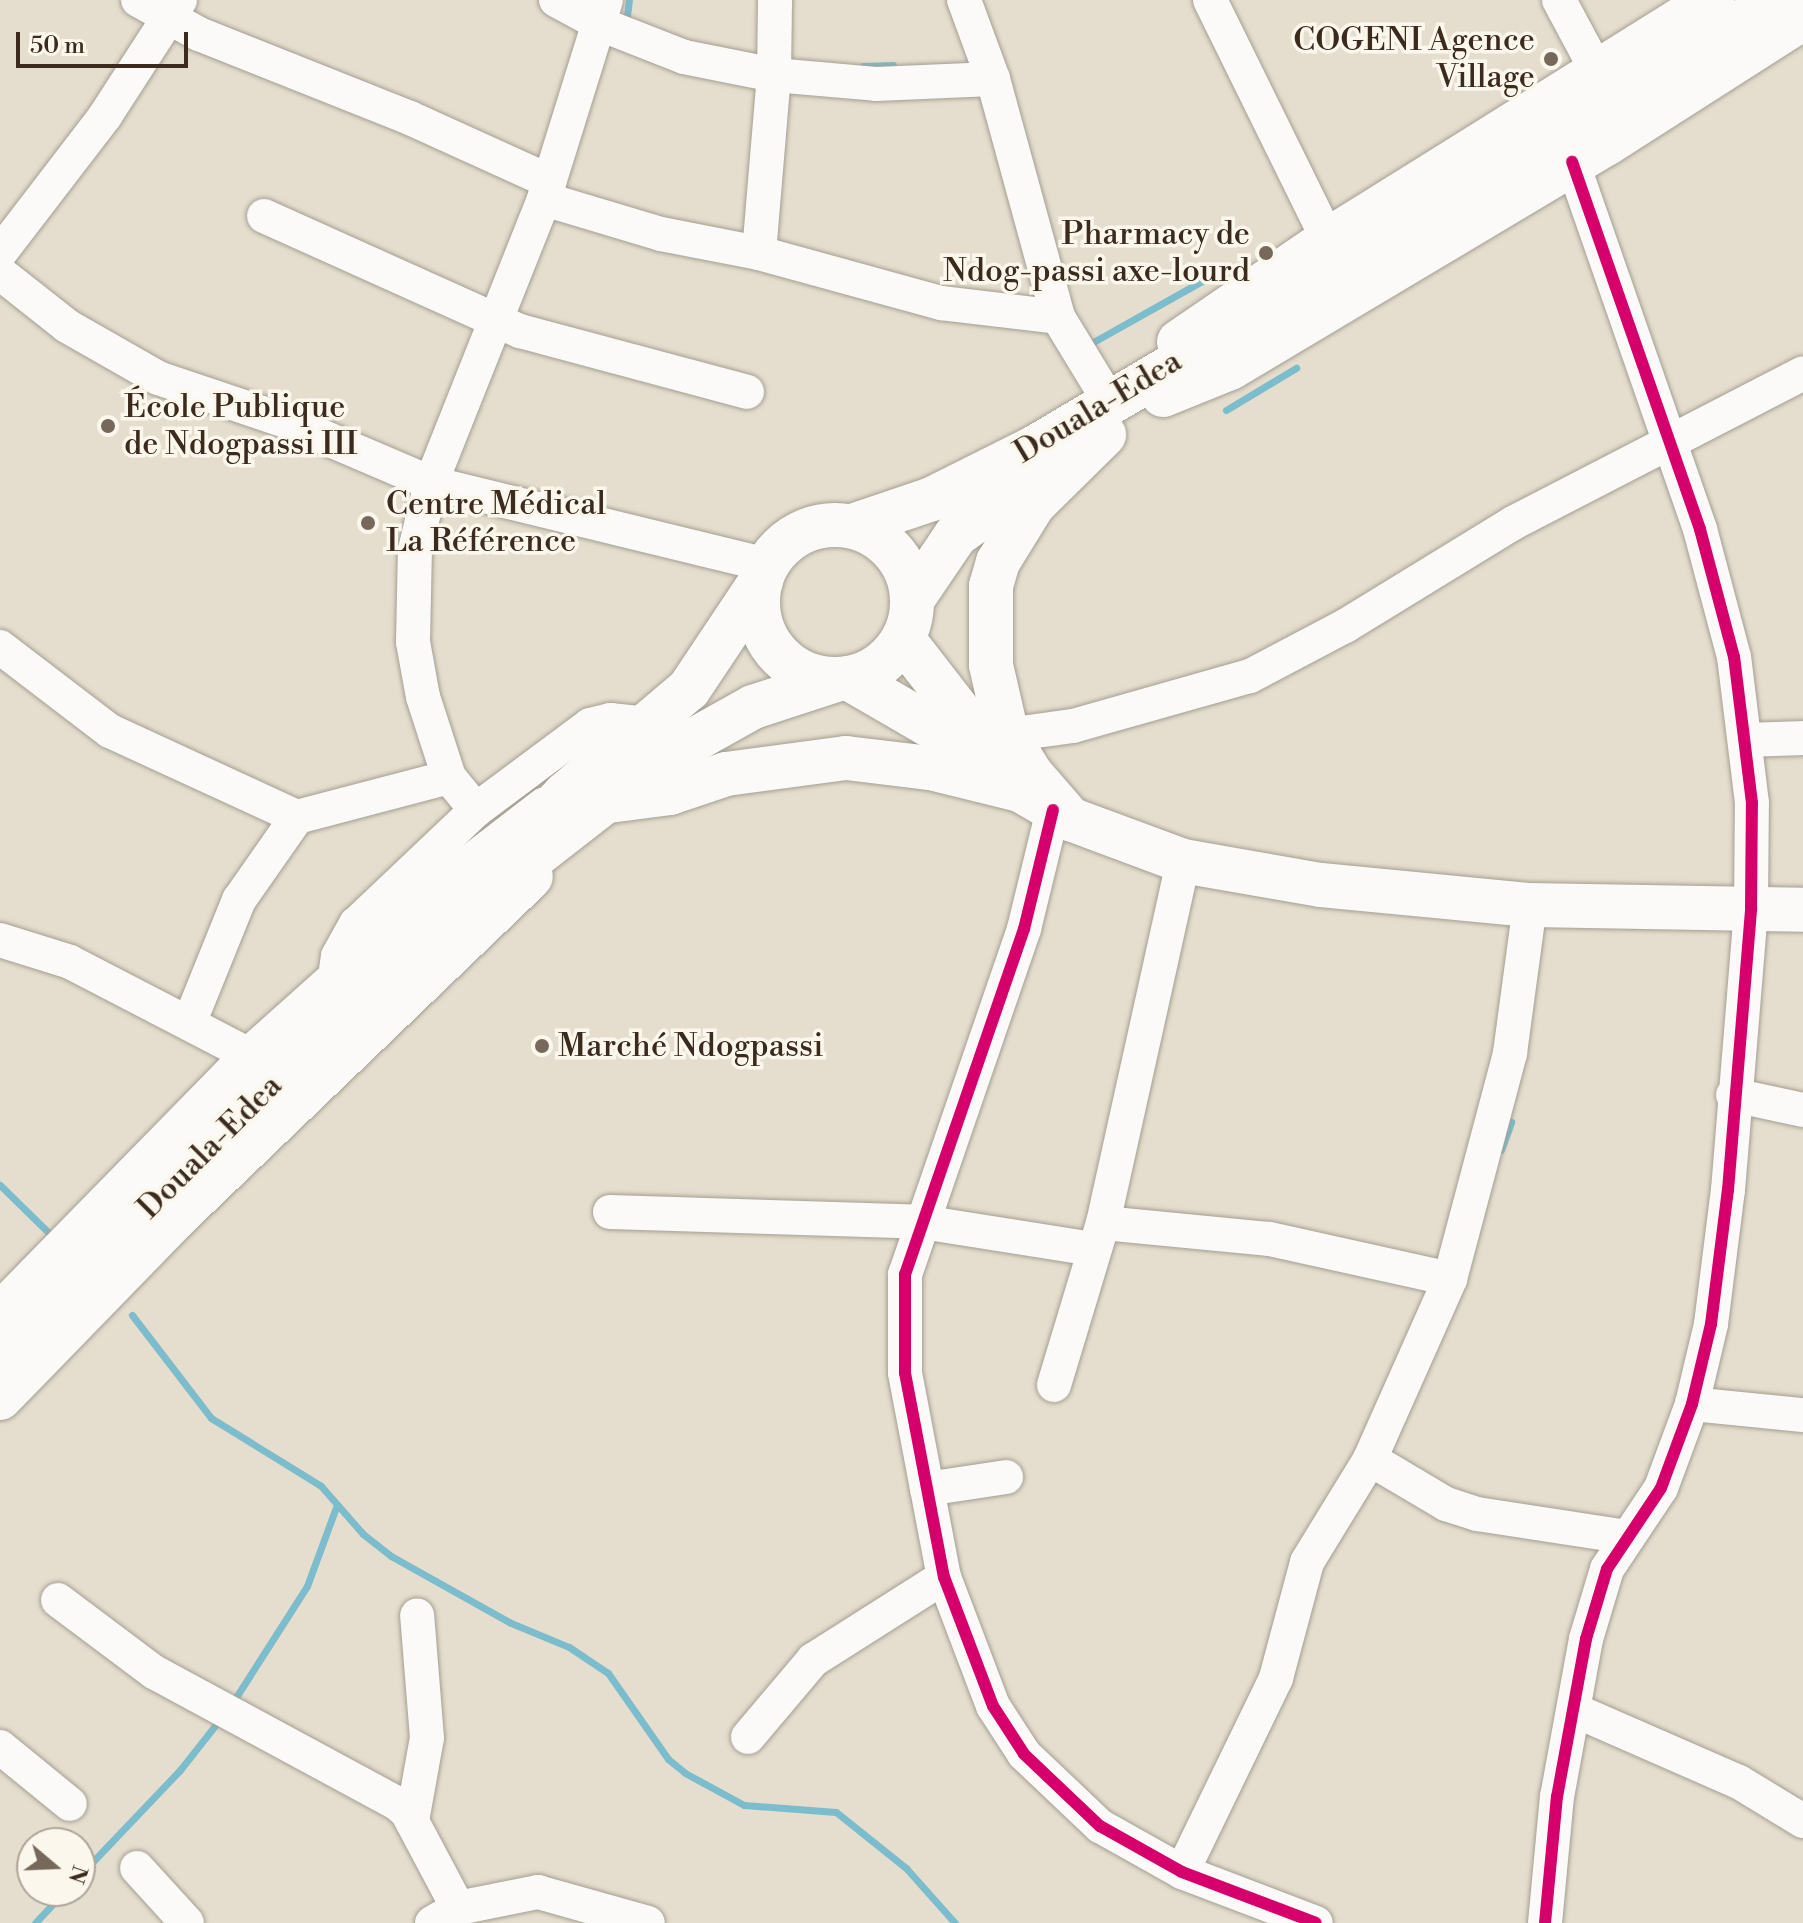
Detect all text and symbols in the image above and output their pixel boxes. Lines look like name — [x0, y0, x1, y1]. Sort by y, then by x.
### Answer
scale bar — [20, 16, 192, 66]
place label: COGENI Agence Village — [1293, 22, 1535, 97]
text: 50 m — [30, 31, 85, 61]
marker: COGENI Agence Village — [1542, 50, 1560, 68]
place label: Pharmacy de Ndog-passi axe-lourd — [943, 216, 1250, 291]
marker: Pharmacy de Ndog-passi axe-lourd — [1257, 244, 1275, 262]
street label: Douala-Edea — [1007, 342, 1189, 472]
place label: École Publique de Ndogpassi III — [124, 389, 358, 464]
marker: École Publique de Ndogpassi III — [99, 417, 117, 435]
place label: Centre Médical La Référence — [386, 486, 606, 561]
marker: Centre Médical La Référence — [357, 512, 379, 534]
place label: Marché Ndogpassi — [558, 1027, 823, 1065]
marker: Marché Ndogpassi — [533, 1037, 551, 1055]
street label: Douala-Edea — [130, 1067, 290, 1227]
north arrow — [16, 1827, 96, 1907]
text: N — [62, 1862, 93, 1887]

